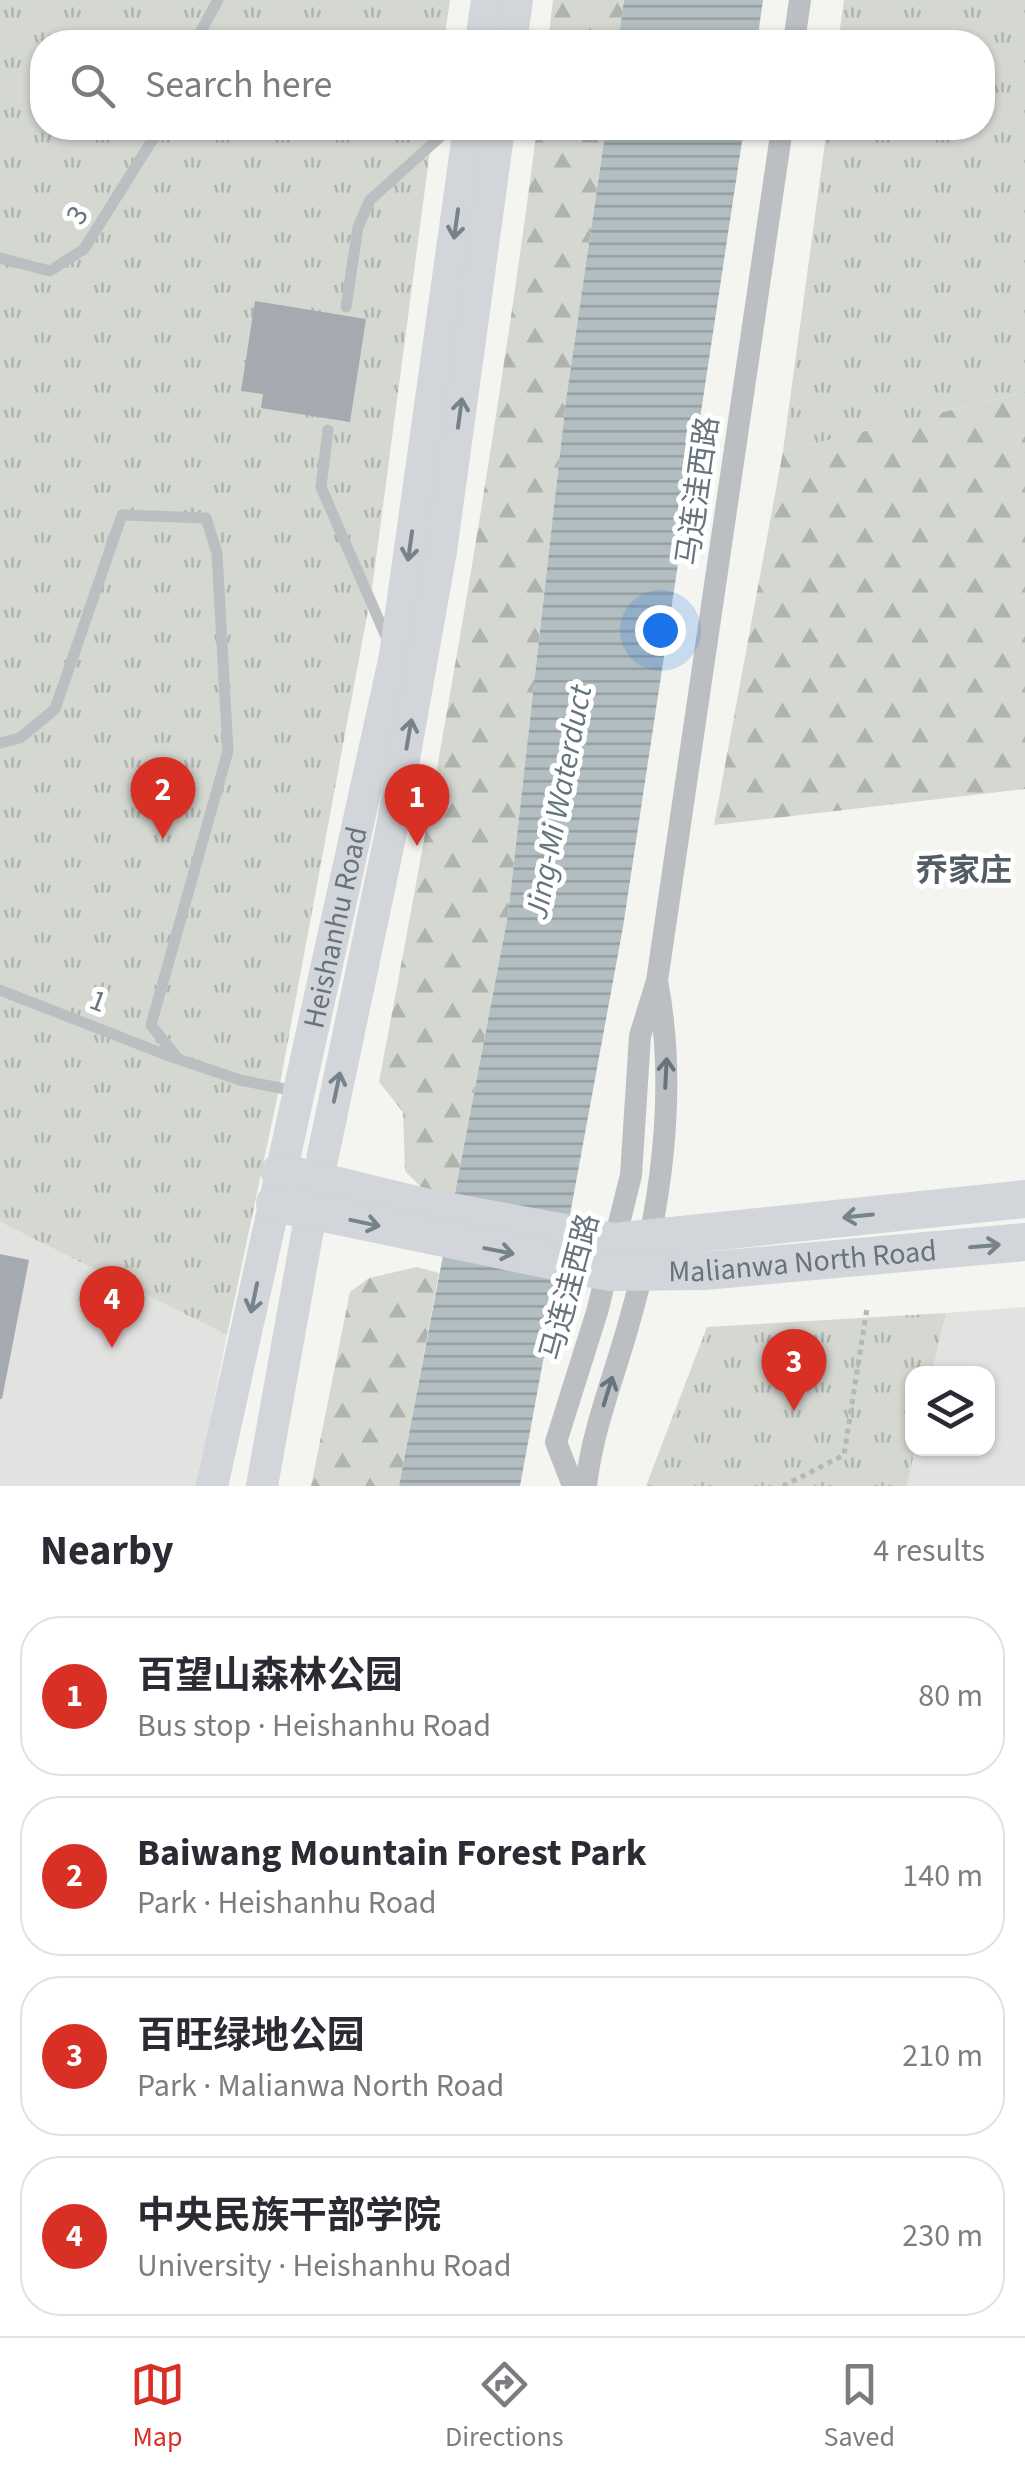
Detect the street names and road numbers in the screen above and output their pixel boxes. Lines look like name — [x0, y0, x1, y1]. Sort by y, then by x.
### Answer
street label: 3 — [55, 197, 99, 233]
street label: 马连洼西路 — [666, 414, 730, 568]
street label: Heishanhu Road — [292, 823, 378, 1032]
street label: 1 — [83, 978, 113, 1024]
street label: 马连洼西路 — [530, 1209, 610, 1365]
street label: Malianwa North Road — [668, 1229, 938, 1293]

